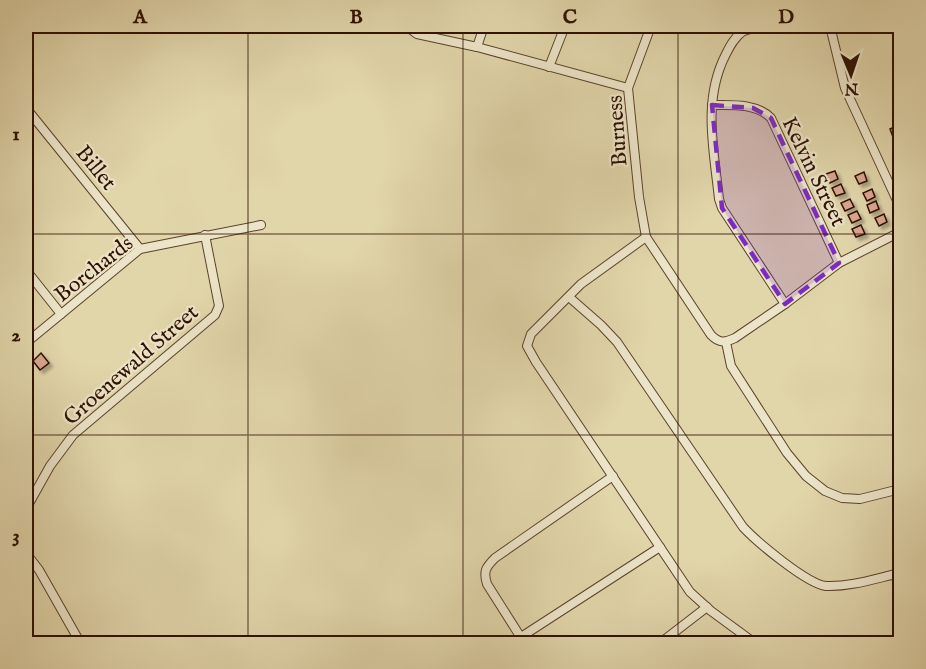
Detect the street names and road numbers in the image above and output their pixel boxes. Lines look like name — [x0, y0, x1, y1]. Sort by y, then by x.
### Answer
street label: Burness — [602, 94, 634, 167]
street label: Kelvin Street — [775, 112, 852, 232]
street label: Billet — [69, 140, 122, 197]
street label: Borchards — [49, 230, 139, 309]
street label: Groenewald Street — [58, 299, 205, 432]

